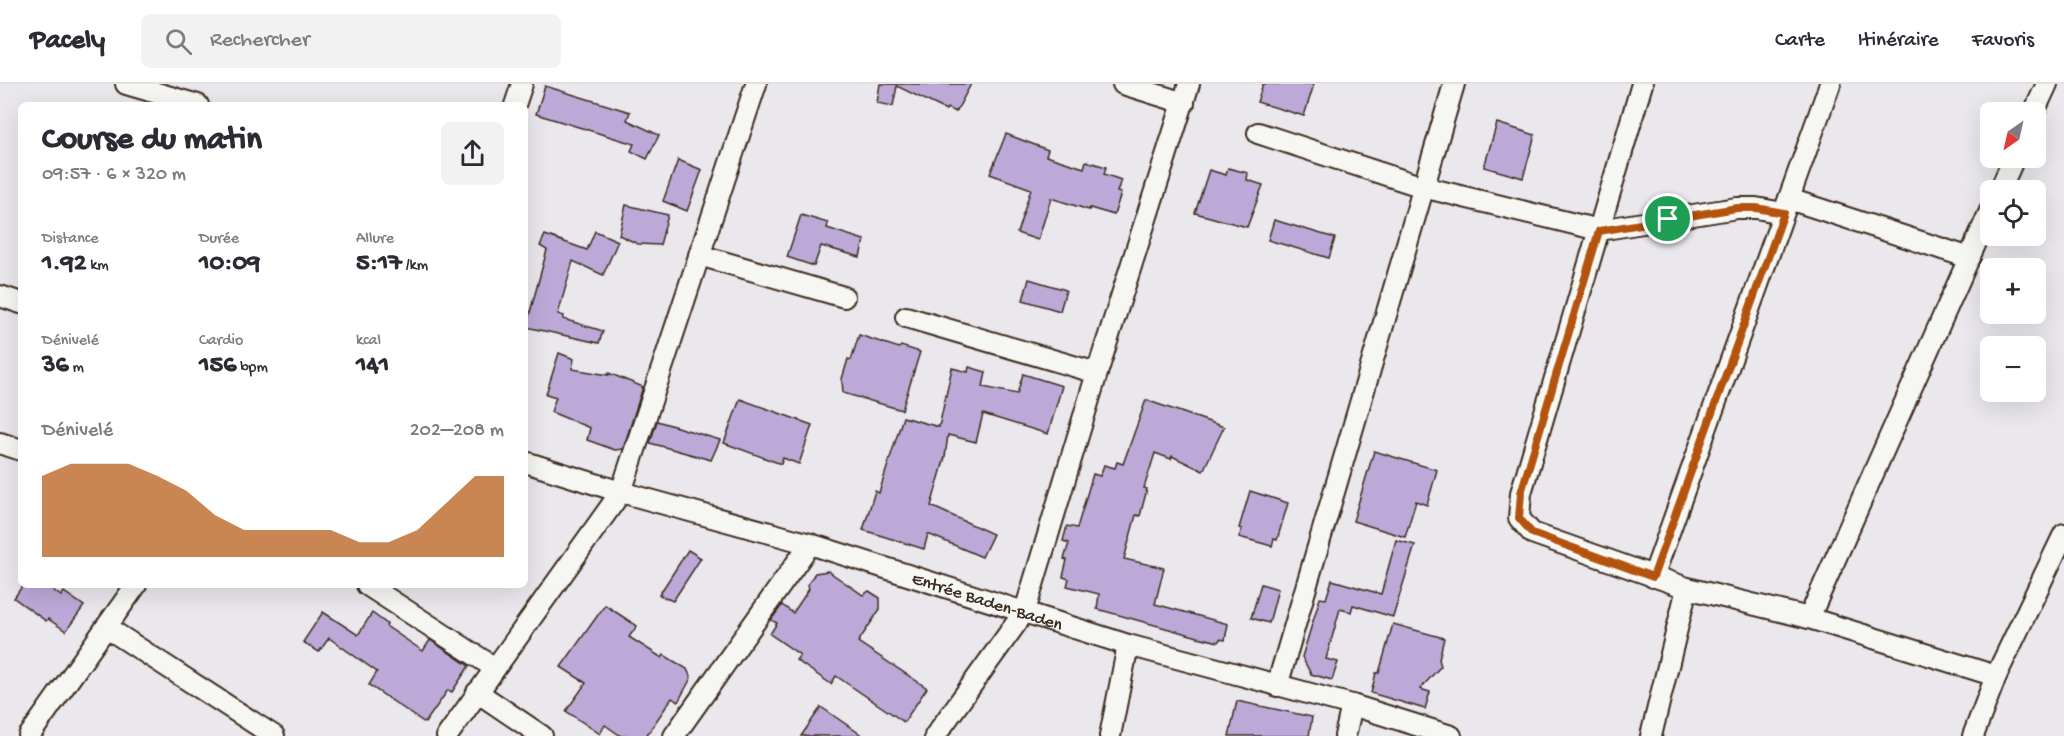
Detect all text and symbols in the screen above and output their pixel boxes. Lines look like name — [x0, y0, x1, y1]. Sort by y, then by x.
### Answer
search box — [141, 14, 561, 68]
text: Pacely — [30, 25, 105, 58]
icon: search — [162, 25, 195, 58]
text: Rechercher — [210, 28, 310, 54]
text: Carte — [1775, 29, 1825, 54]
text: Itinéraire — [1858, 29, 1939, 54]
text: Favoris — [1972, 29, 2034, 54]
north arrow — [1980, 102, 2046, 168]
map controls — [1980, 102, 2046, 402]
text: Course du matin — [42, 122, 262, 160]
button: share — [441, 122, 504, 185]
text: 09:57 · 6 × 320 m — [42, 164, 186, 187]
button: locate — [1980, 180, 2046, 246]
pin — [1642, 193, 1693, 244]
icon: arrive — [1651, 202, 1684, 235]
text: Distance — [42, 230, 99, 249]
text: Durée — [199, 230, 239, 249]
text: Allure — [356, 230, 394, 249]
text: 1.92 — [42, 249, 86, 280]
text: 10:09 — [199, 249, 260, 280]
text: 5:17 — [356, 249, 402, 280]
text: km — [86, 257, 109, 276]
text: /km — [402, 257, 428, 276]
button: + — [1980, 258, 2046, 324]
text: Dénivelé — [42, 332, 99, 351]
text: Cardio — [199, 332, 243, 351]
text: kcal — [356, 332, 381, 351]
button: − — [1980, 336, 2046, 402]
text: 36 — [42, 351, 69, 382]
text: 156 — [199, 351, 236, 382]
text: 141 — [356, 351, 389, 382]
text: m — [69, 359, 84, 378]
text: bpm — [236, 359, 268, 378]
text: Dénivelé — [42, 420, 113, 443]
text: 202–208 m — [410, 420, 504, 443]
street label: Entrée Baden-Baden — [909, 569, 1065, 637]

